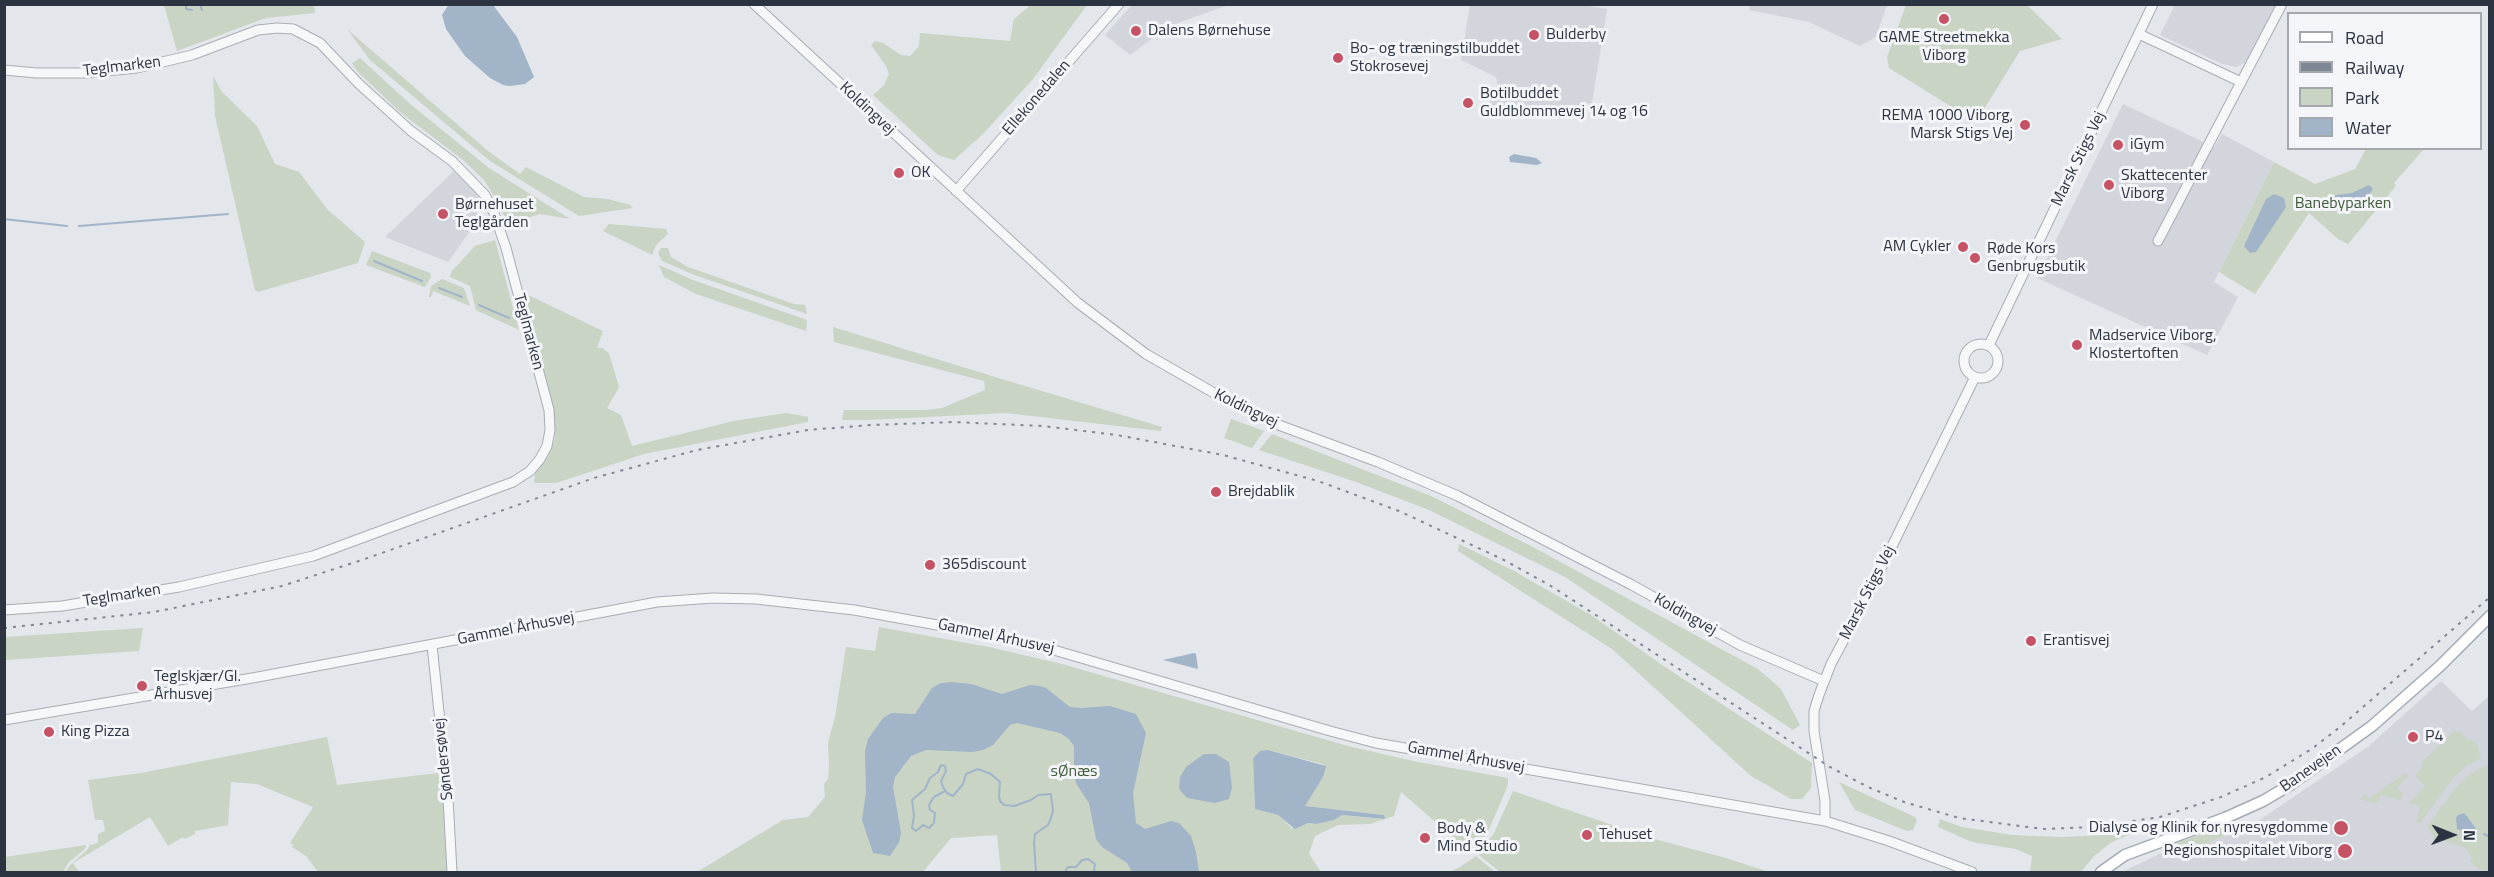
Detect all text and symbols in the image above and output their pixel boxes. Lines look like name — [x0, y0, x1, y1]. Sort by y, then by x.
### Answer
marker: GAME Streetmekka Viborg — [1937, 12, 1951, 26]
legend — [2287, 12, 2482, 150]
place label: Dalens Børnehuse — [1148, 21, 1271, 41]
marker: Dalens Børnehuse — [1129, 24, 1143, 38]
text: Road — [2345, 24, 2384, 51]
place label: Bulderby — [1546, 25, 1606, 45]
marker: Bulderby — [1527, 28, 1541, 42]
place label: GAME Streetmekka Viborg — [1878, 28, 2010, 66]
place label: Bo- og træningstilbuddet Stokrosevej — [1350, 39, 1520, 77]
marker: Bo- og træningstilbuddet Stokrosevej — [1331, 51, 1345, 65]
street label: Teglmarken — [82, 53, 162, 81]
text: Railway — [2345, 54, 2404, 81]
street label: Ellekonedalen — [999, 56, 1075, 140]
street label: Koldingvej — [835, 78, 899, 140]
place label: Botilbuddet Guldblommevej 14 og 16 — [1480, 84, 1648, 122]
text: Park — [2345, 84, 2379, 111]
marker: Botilbuddet Guldblommevej 14 og 16 — [1461, 96, 1475, 110]
place label: REMA 1000 Viborg, Marsk Stigs Vej — [1882, 106, 2013, 144]
street label: Marsk Stigs Vej — [2048, 109, 2110, 209]
text: Water — [2345, 114, 2391, 141]
marker: REMA 1000 Viborg, Marsk Stigs Vej — [2018, 118, 2032, 132]
place label: iGym — [2130, 135, 2164, 155]
marker: iGym — [2111, 138, 2125, 152]
place label: OK — [911, 163, 931, 183]
marker: OK — [892, 166, 906, 180]
place label: Skattecenter Viborg — [2121, 166, 2207, 204]
marker: Skattecenter Viborg — [2102, 178, 2116, 192]
park label: Banebyparken — [2295, 194, 2391, 214]
place label: Børnehuset Teglgården — [455, 195, 534, 233]
marker: Børnehuset Teglgården — [436, 207, 450, 221]
place label: AM Cykler — [1883, 237, 1951, 257]
place label: Røde Kors Genbrugsbutik — [1987, 239, 2085, 277]
marker: AM Cykler — [1956, 240, 1970, 254]
marker: Røde Kors Genbrugsbutik — [1968, 251, 1982, 265]
street label: Teglmarken — [509, 292, 547, 372]
place label: Madservice Viborg, Klostertoften — [2089, 326, 2217, 364]
marker: Madservice Viborg, Klostertoften — [2070, 338, 2084, 352]
street label: Koldingvej — [1211, 385, 1281, 433]
place label: Brejdablik — [1228, 482, 1295, 502]
marker: Brejdablik — [1209, 485, 1223, 499]
street label: Marsk Stigs Vej — [1836, 543, 1900, 643]
place label: 365discount — [942, 555, 1026, 575]
marker: 365discount — [923, 558, 937, 572]
street label: Teglmarken — [82, 580, 162, 612]
street label: Koldingvej — [1650, 590, 1720, 640]
street label: Gammel Århusvej — [456, 608, 576, 650]
street label: Gammel Århusvej — [936, 615, 1056, 659]
place label: Erantisvej — [2043, 631, 2110, 651]
marker: Erantisvej — [2024, 634, 2038, 648]
place label: Teglskjær/Gl. Århusvej — [154, 667, 241, 705]
marker: Teglskjær/Gl. Århusvej — [135, 679, 149, 693]
street label: Søndersøvej — [430, 717, 458, 801]
place label: King Pizza — [61, 722, 130, 742]
marker: King Pizza — [42, 725, 56, 739]
place label: P4 — [2425, 727, 2443, 747]
marker: P4 — [2406, 730, 2420, 744]
street label: Gammel Århusvej — [1406, 738, 1526, 778]
street label: Banevejen — [2277, 741, 2345, 797]
park label: sØnæs — [1051, 762, 1097, 782]
north arrow — [2422, 805, 2482, 865]
place label: Dialyse og Klinik for nyresygdomme — [2089, 818, 2328, 838]
place label: Body & Mind Studio — [1437, 819, 1518, 857]
marker: Dialyse og Klinik for nyresygdomme — [2332, 819, 2350, 837]
place label: Tehuset — [1599, 825, 1652, 845]
marker: Tehuset — [1580, 828, 1594, 842]
text: N — [2458, 830, 2482, 841]
marker: Body & Mind Studio — [1418, 831, 1432, 845]
place label: Regionshospitalet Viborg — [2164, 841, 2332, 861]
marker: Regionshospitalet Viborg — [2336, 842, 2354, 860]

